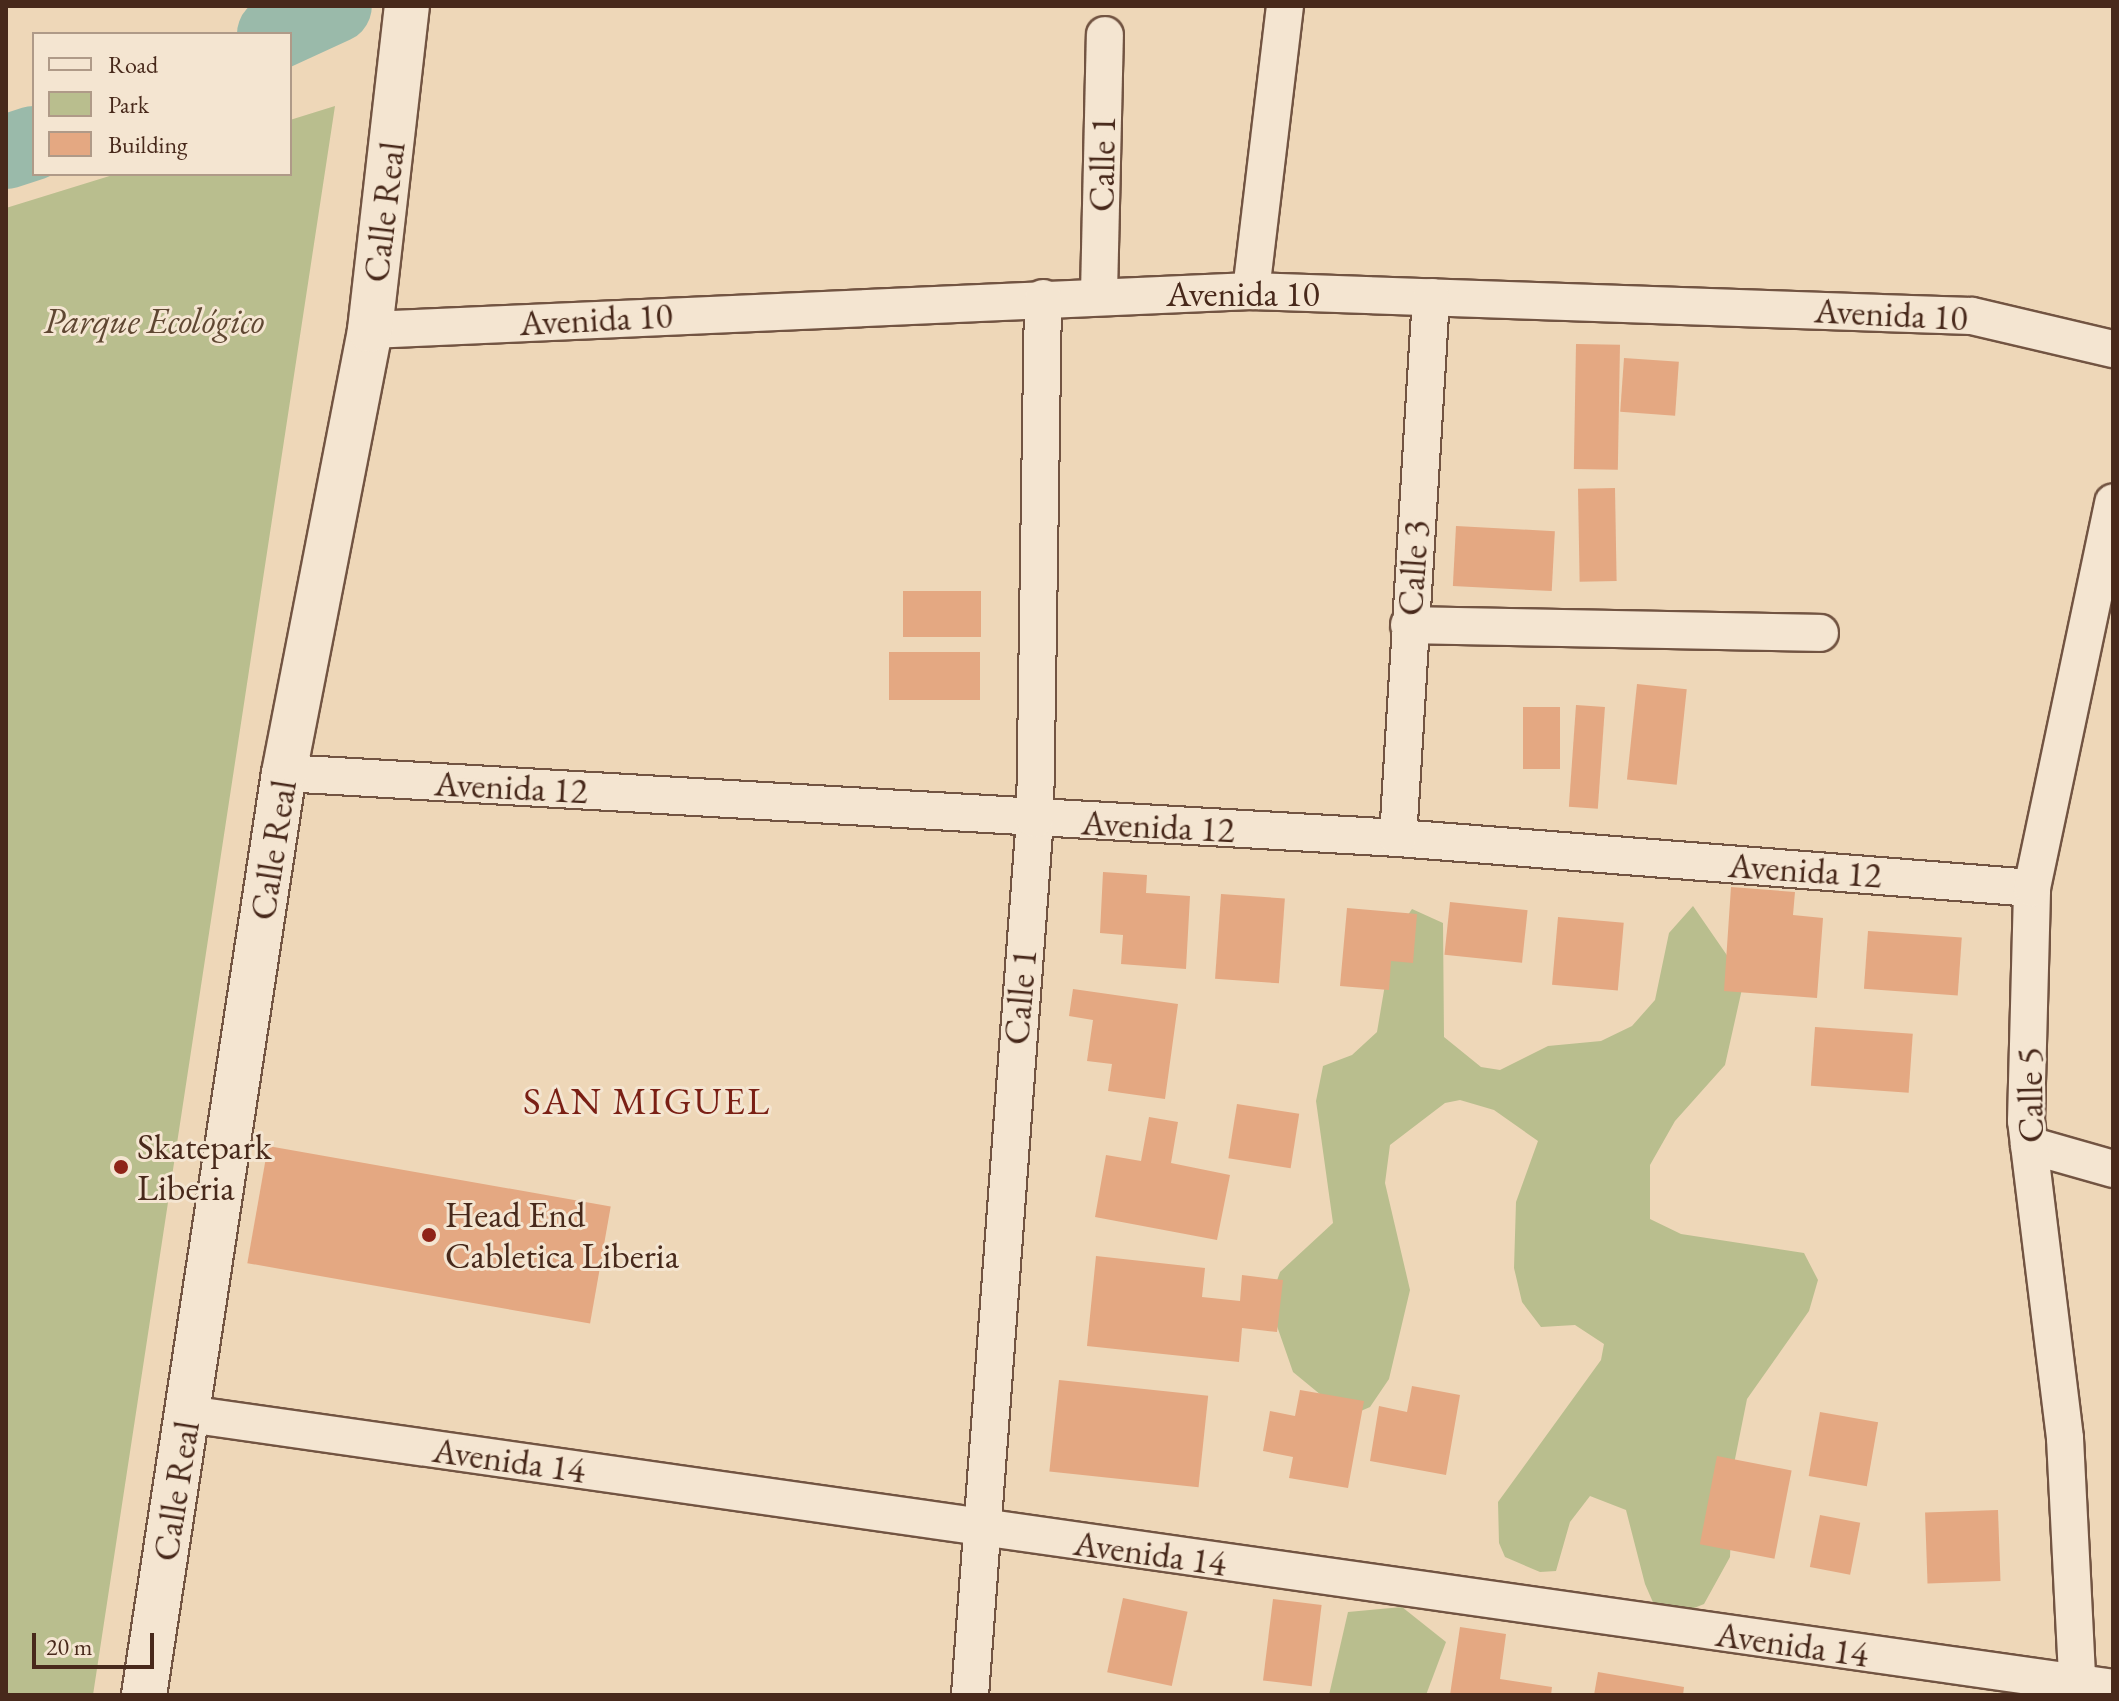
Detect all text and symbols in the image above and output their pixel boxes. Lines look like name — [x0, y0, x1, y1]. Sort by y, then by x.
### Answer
legend — [32, 32, 292, 176]
text: Road — [108, 49, 158, 80]
text: Park — [108, 89, 149, 120]
street label: Calle 1 — [1080, 116, 1124, 212]
text: Building — [108, 129, 188, 160]
street label: Calle Real — [354, 139, 414, 285]
street label: Avenida 10 — [1166, 272, 1320, 316]
street label: Avenida 10 — [1813, 288, 1969, 340]
street label: Avenida 10 — [518, 293, 674, 345]
park label: Parque Ecológico — [43, 299, 265, 343]
street label: Calle 3 — [1388, 519, 1438, 617]
street label: Avenida 12 — [433, 761, 589, 813]
street label: Calle Real — [241, 777, 305, 923]
street label: Avenida 12 — [1080, 800, 1236, 852]
street label: Avenida 12 — [1727, 843, 1883, 897]
street label: Calle 1 — [994, 947, 1046, 1047]
street label: Calle 5 — [2008, 1047, 2052, 1143]
district label: SAN MIGUEL — [523, 1078, 771, 1124]
place label: Skatepark Liberia — [137, 1124, 272, 1209]
marker: Skatepark Liberia — [112, 1158, 130, 1176]
place label: Head End Cabletica Liberia — [445, 1192, 679, 1277]
marker: Head End Cabletica Liberia — [420, 1226, 438, 1244]
street label: Calle Real — [144, 1418, 208, 1564]
street label: Avenida 14 — [430, 1428, 588, 1492]
street label: Avenida 14 — [1071, 1521, 1229, 1585]
street label: Avenida 14 — [1713, 1612, 1871, 1676]
scale bar — [36, 1617, 158, 1667]
text: 20 m — [46, 1631, 93, 1662]

